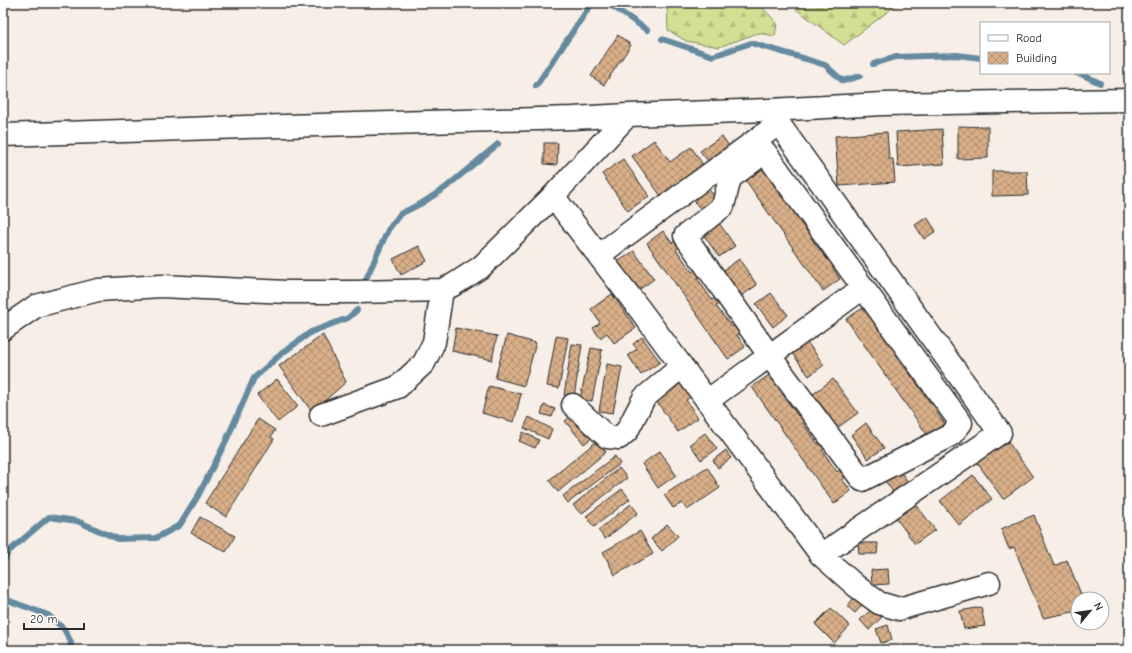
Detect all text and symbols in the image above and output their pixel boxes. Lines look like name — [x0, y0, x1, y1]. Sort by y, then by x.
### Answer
legend — [980, 22, 1110, 74]
text: Road — [1016, 31, 1042, 45]
text: Building — [1016, 51, 1057, 65]
north arrow — [1070, 591, 1110, 631]
text: N — [1091, 600, 1106, 613]
scale bar — [24, 605, 84, 631]
text: 20 m — [30, 612, 58, 626]

